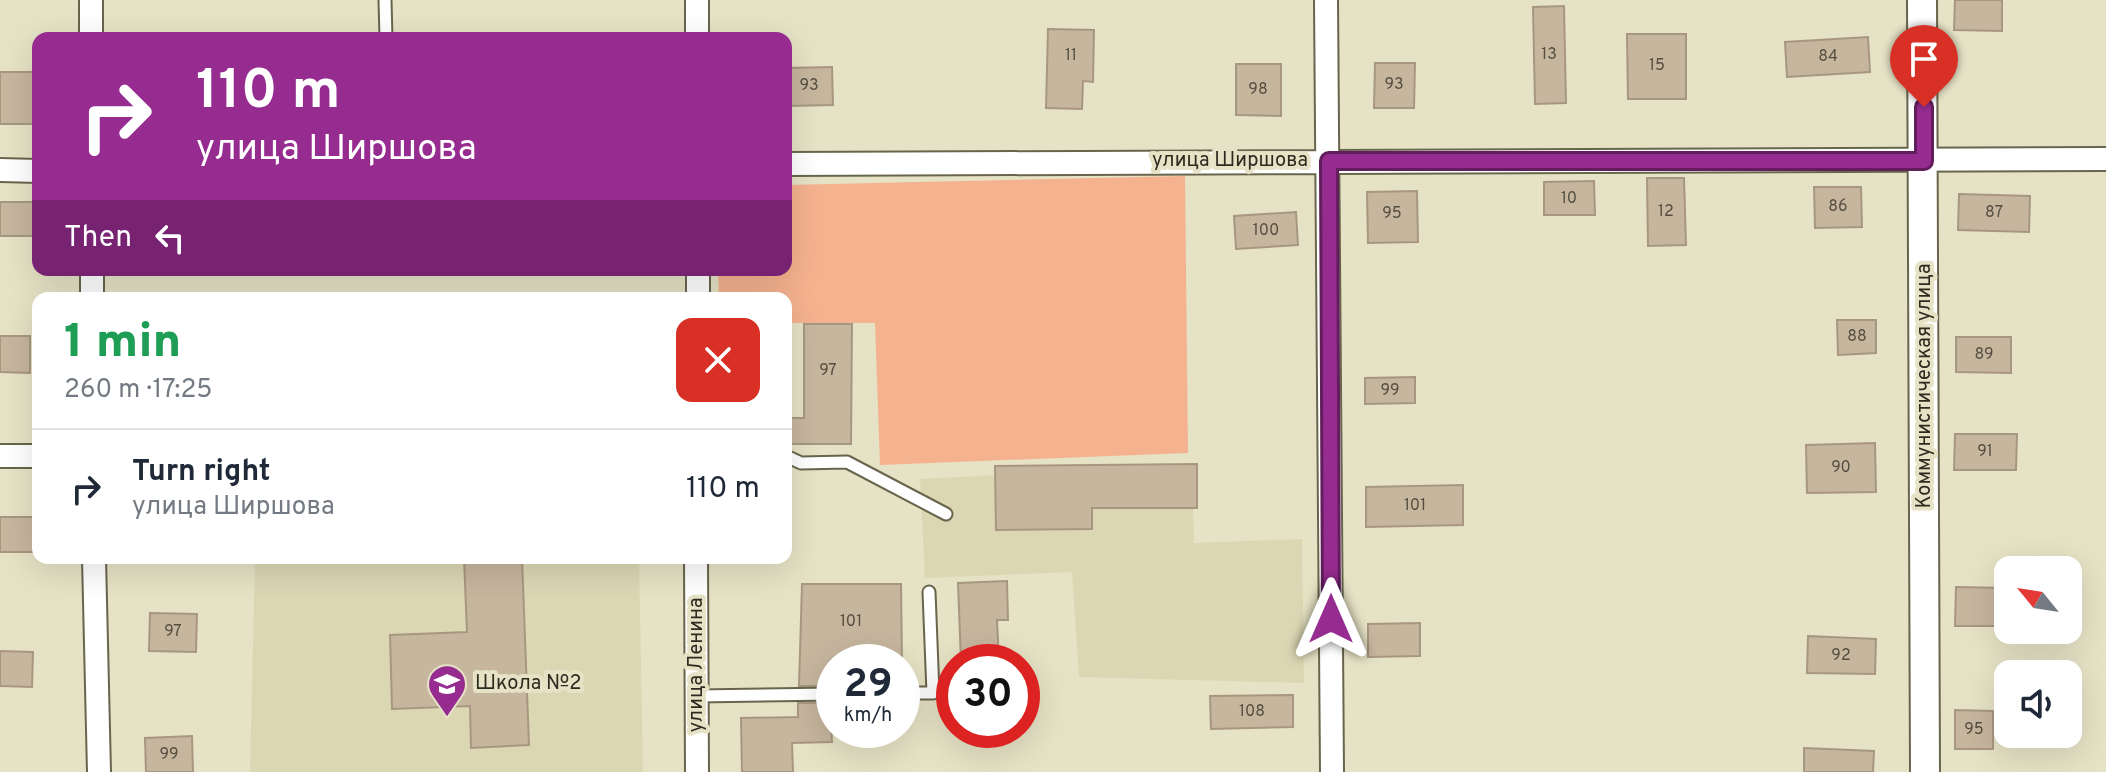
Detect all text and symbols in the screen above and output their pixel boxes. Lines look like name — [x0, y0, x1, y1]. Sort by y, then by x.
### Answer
pin — [1890, 25, 1958, 107]
icon: arrive — [1902, 37, 1946, 81]
house number: 13 — [1541, 45, 1557, 65]
house number: 11 — [1065, 46, 1077, 66]
house number: 84 — [1818, 47, 1838, 67]
house number: 15 — [1649, 56, 1665, 76]
text: 110 m — [196, 58, 341, 128]
icon: right — [64, 64, 168, 168]
house number: 93 — [1384, 75, 1404, 95]
house number: 93 — [799, 76, 819, 96]
house number: 98 — [1248, 80, 1268, 100]
text: улица Ширшова — [196, 127, 477, 173]
street label: улица Ширшова — [1152, 148, 1308, 174]
house number: 10 — [1561, 189, 1577, 209]
house number: 86 — [1828, 197, 1848, 217]
house number: 12 — [1658, 202, 1674, 222]
house number: 87 — [1985, 203, 2003, 223]
house number: 95 — [1382, 204, 1402, 224]
icon: left — [148, 216, 192, 260]
text: Then — [64, 220, 132, 257]
house number: 100 — [1253, 221, 1279, 241]
street label: Коммунистическая улица — [1912, 264, 1938, 508]
text: 1 min — [64, 314, 181, 374]
button: close — [676, 318, 760, 402]
house number: 88 — [1847, 327, 1867, 347]
house number: 89 — [1974, 345, 1994, 365]
house number: 97 — [819, 361, 837, 381]
text: 260 m · 17:25 — [64, 374, 213, 407]
house number: 99 — [1380, 381, 1400, 401]
house number: 91 — [1977, 442, 1993, 462]
text: Turn right — [132, 454, 270, 491]
house number: 90 — [1831, 458, 1851, 478]
icon: right — [64, 467, 108, 511]
text: 110 m — [686, 471, 760, 508]
text: улица Ширшова — [132, 491, 335, 524]
house number: 101 — [1404, 496, 1426, 516]
north arrow — [1994, 556, 2082, 644]
map controls — [1994, 556, 2082, 748]
position arrow — [1289, 577, 1373, 661]
street label: улица Ленина — [684, 598, 710, 732]
house number: 101 — [840, 612, 862, 632]
house number: 97 — [164, 622, 182, 642]
speed limit sign: 30 — [936, 644, 1040, 748]
house number: 92 — [1831, 646, 1851, 666]
button: sound — [1994, 660, 2082, 748]
text: 29 — [843, 661, 893, 711]
school or university icon: Школа №2 — [426, 663, 468, 718]
place label: Школа №2 — [475, 671, 582, 697]
house number: 108 — [1239, 702, 1265, 722]
text: km/h — [844, 703, 892, 729]
house number: 95 — [1964, 720, 1984, 740]
house number: 99 — [159, 745, 179, 765]

